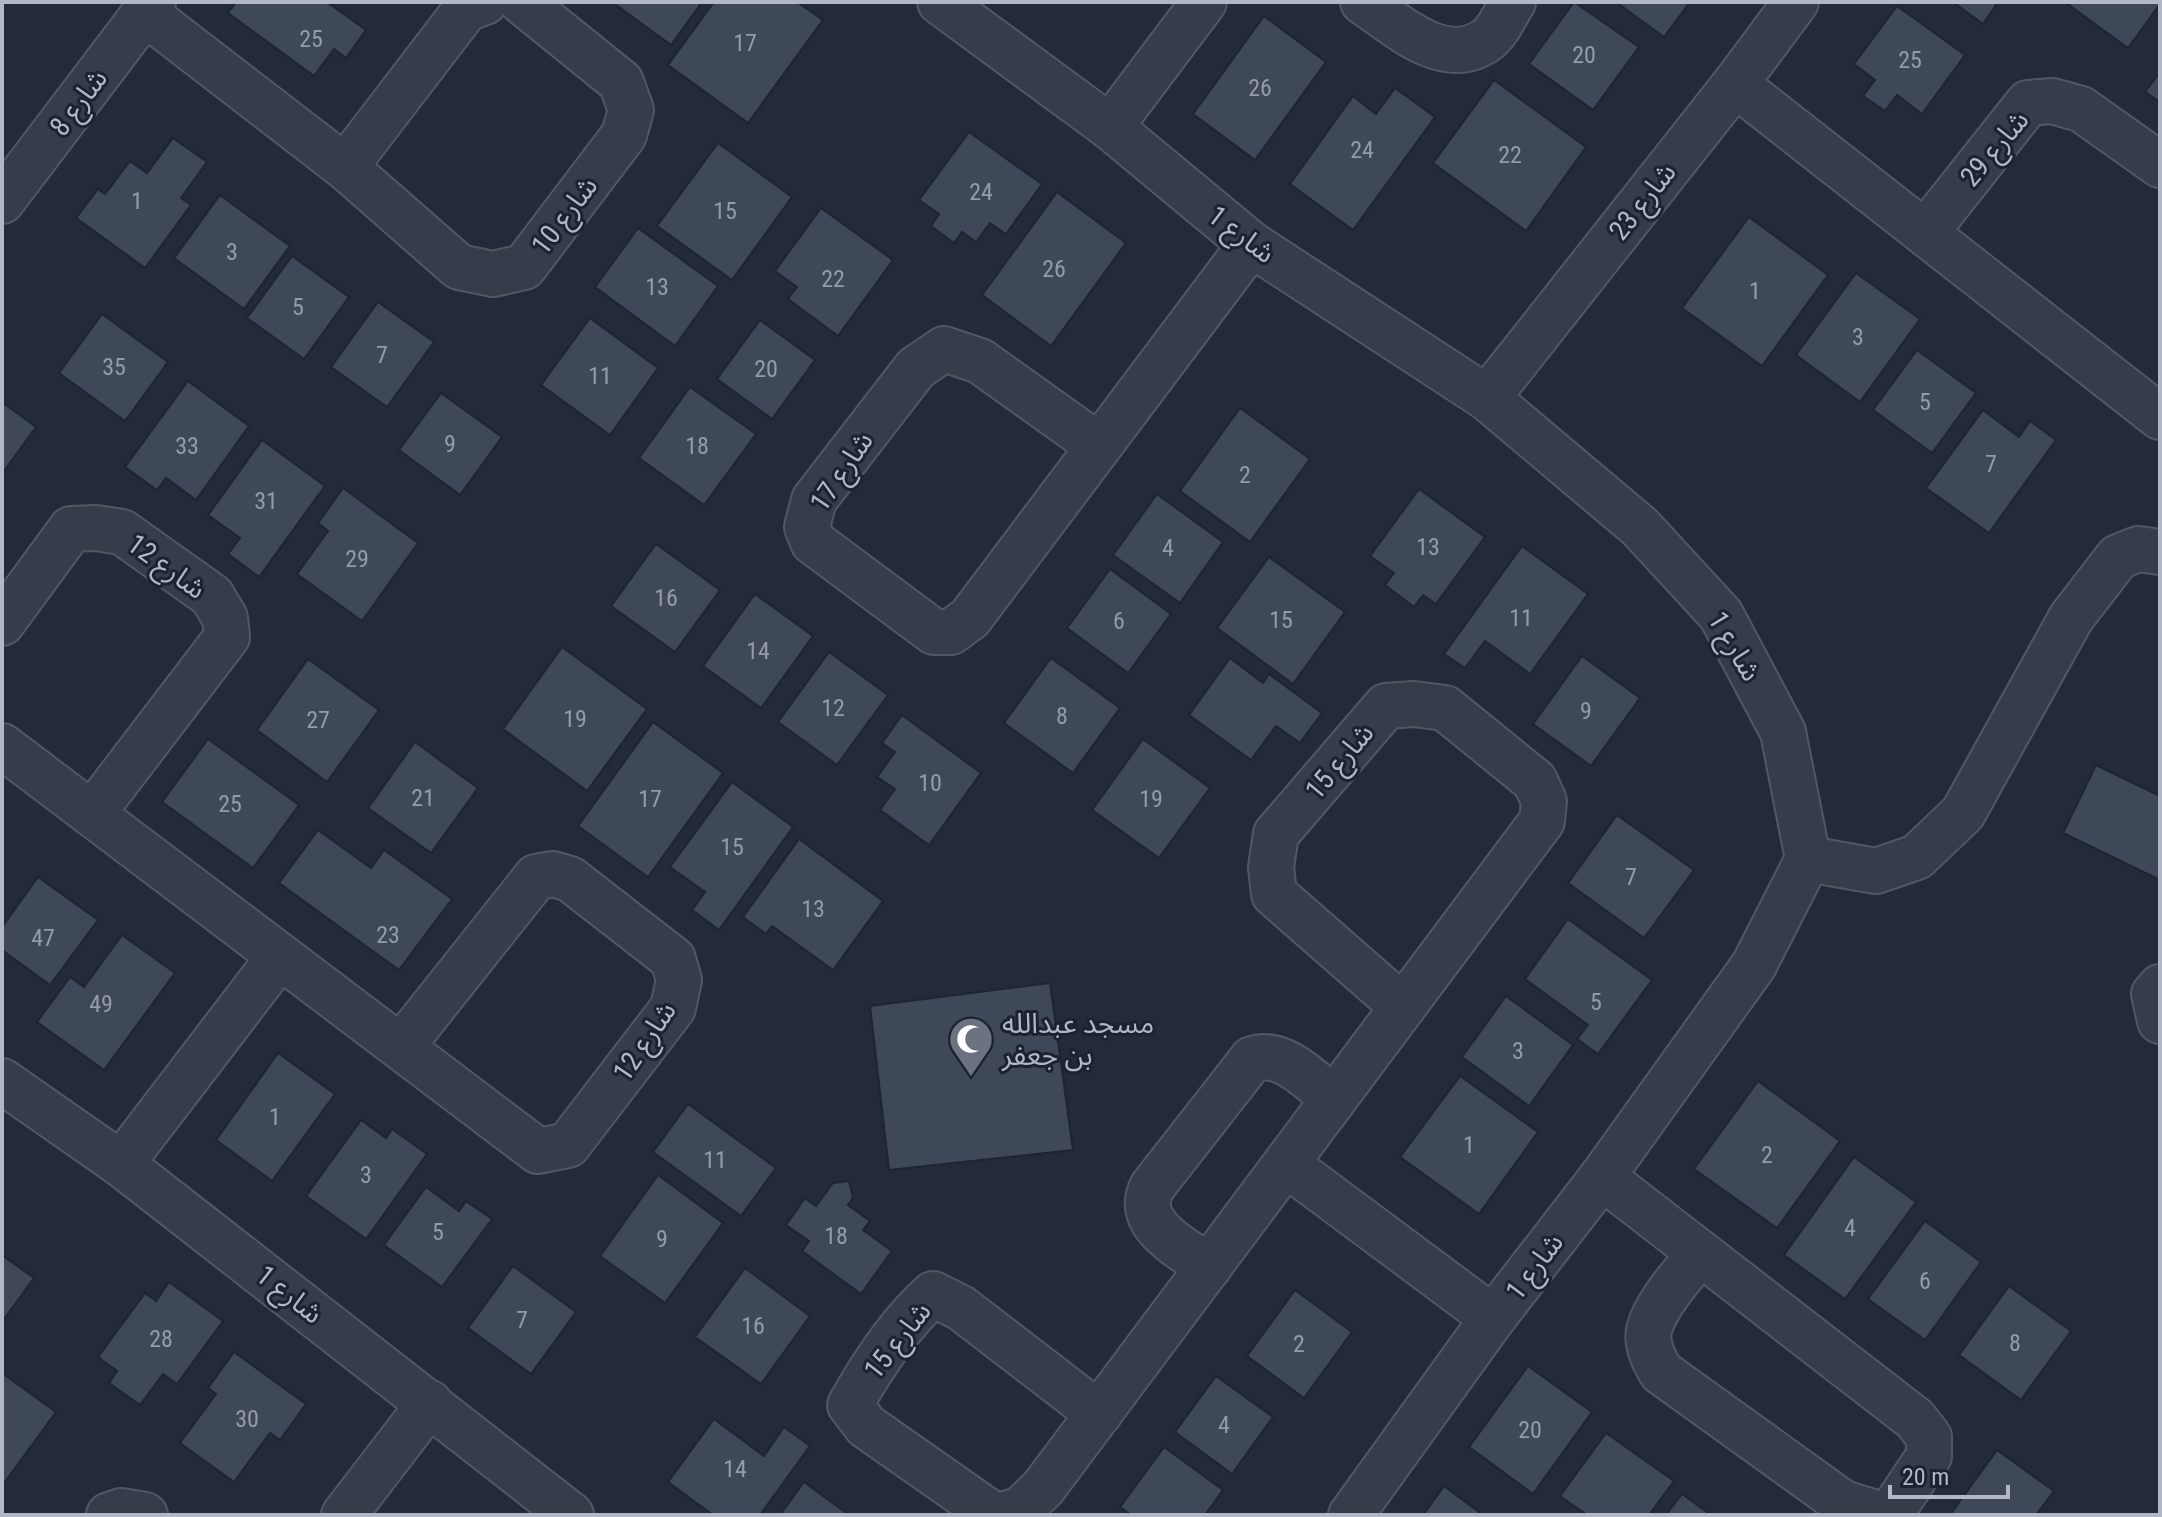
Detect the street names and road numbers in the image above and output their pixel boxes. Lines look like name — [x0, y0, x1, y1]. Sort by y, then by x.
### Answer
street label: شارع 8 — [43, 62, 117, 145]
street label: شارع 29 — [1953, 104, 2039, 195]
street label: شارع 23 — [1602, 156, 1686, 249]
street label: شارع 10 — [525, 170, 607, 263]
street label: شارع 1 — [1199, 199, 1282, 273]
street label: شارع 17 — [803, 425, 883, 519]
street label: شارع 12 — [119, 527, 212, 609]
street label: شارع 1 — [1698, 606, 1768, 689]
street label: شارع 15 — [1298, 717, 1384, 808]
street label: شارع 12 — [606, 995, 686, 1089]
street label: شارع 1 — [1499, 1226, 1573, 1309]
street label: شارع 1 — [248, 1258, 329, 1334]
street label: شارع 15 — [857, 1295, 941, 1388]

